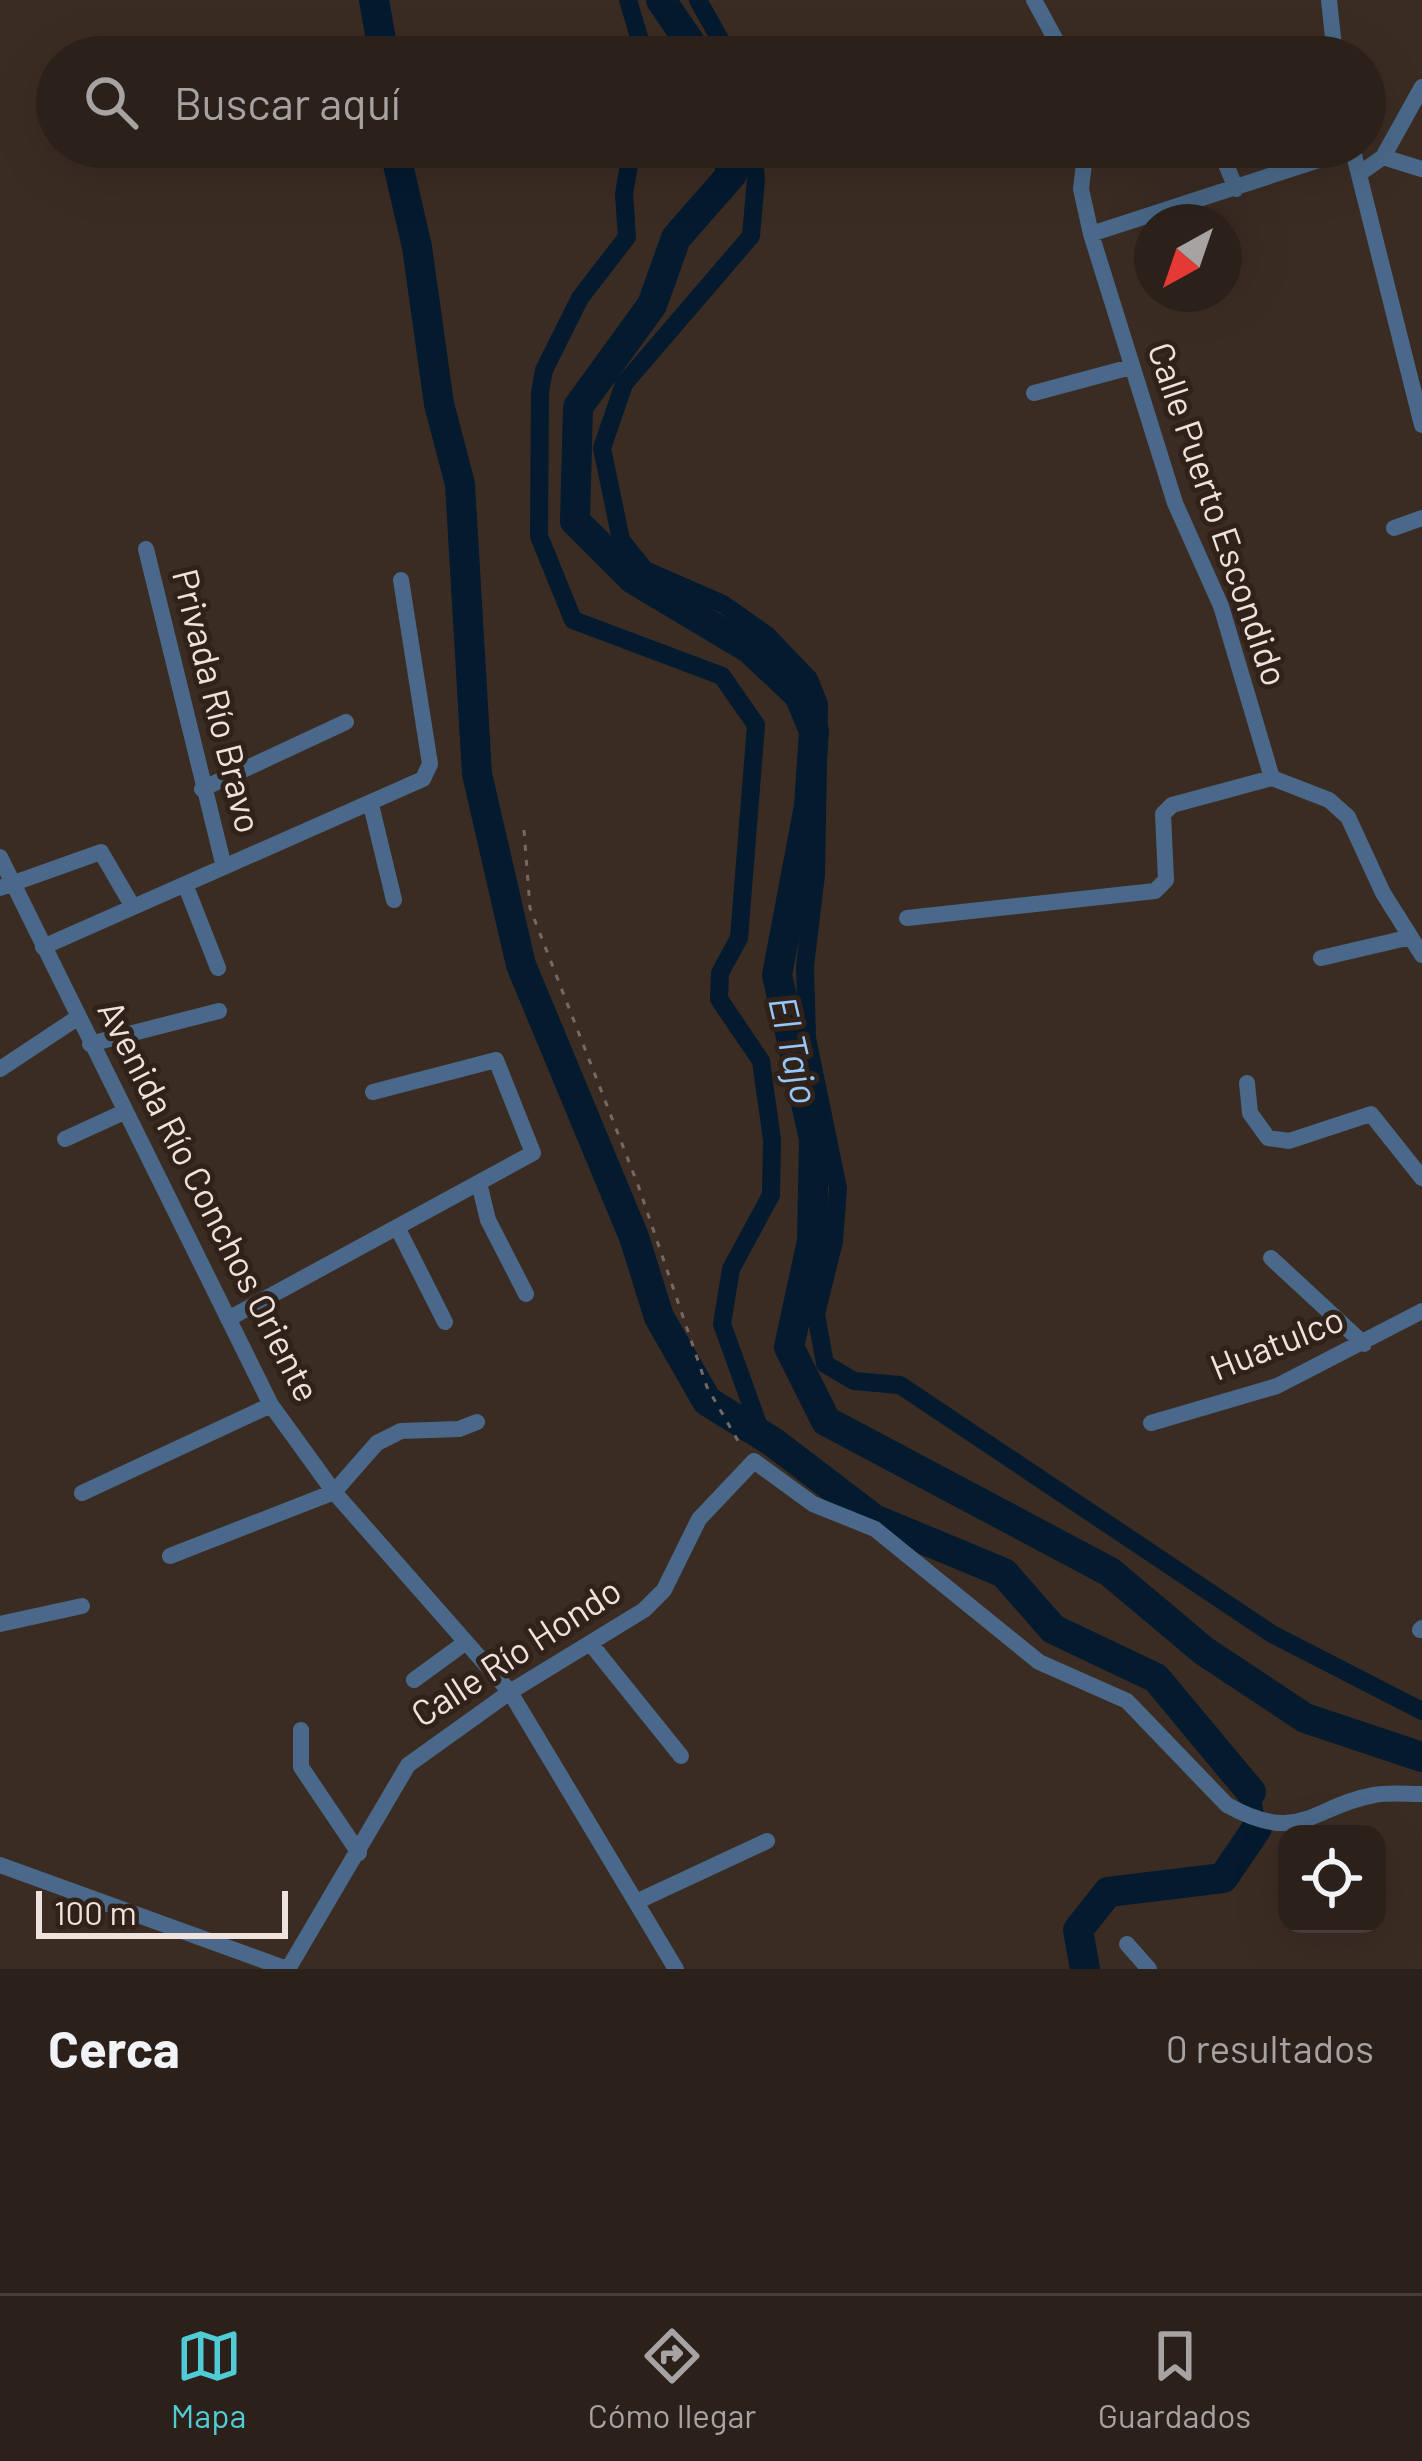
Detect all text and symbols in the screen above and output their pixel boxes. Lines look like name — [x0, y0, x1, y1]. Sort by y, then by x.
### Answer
search box — [36, 36, 1386, 168]
icon: search — [78, 69, 144, 135]
text: Buscar aquí — [174, 75, 401, 129]
north arrow — [1134, 204, 1242, 312]
street label: Calle Puerto Escondido — [1140, 336, 1298, 691]
street label: Privada Río Bravo — [165, 564, 272, 837]
water label: El Tajo — [760, 991, 831, 1108]
street label: Avenida Río Conchos Oriente — [90, 993, 330, 1408]
street label: Huatulco — [1203, 1295, 1349, 1388]
street label: Calle Río Hondo — [402, 1567, 628, 1734]
map controls — [1278, 1825, 1386, 1933]
button: locate — [1278, 1825, 1386, 1933]
scale bar — [36, 1885, 288, 1938]
text: 100 m — [54, 1892, 137, 1932]
text: Cerca — [48, 2017, 180, 2078]
text: 0 resultados — [1166, 2024, 1374, 2071]
tab: Mapa — [171, 2323, 246, 2435]
tab: Cómo llegar — [588, 2323, 756, 2435]
tab: Guardados — [1098, 2323, 1251, 2435]

